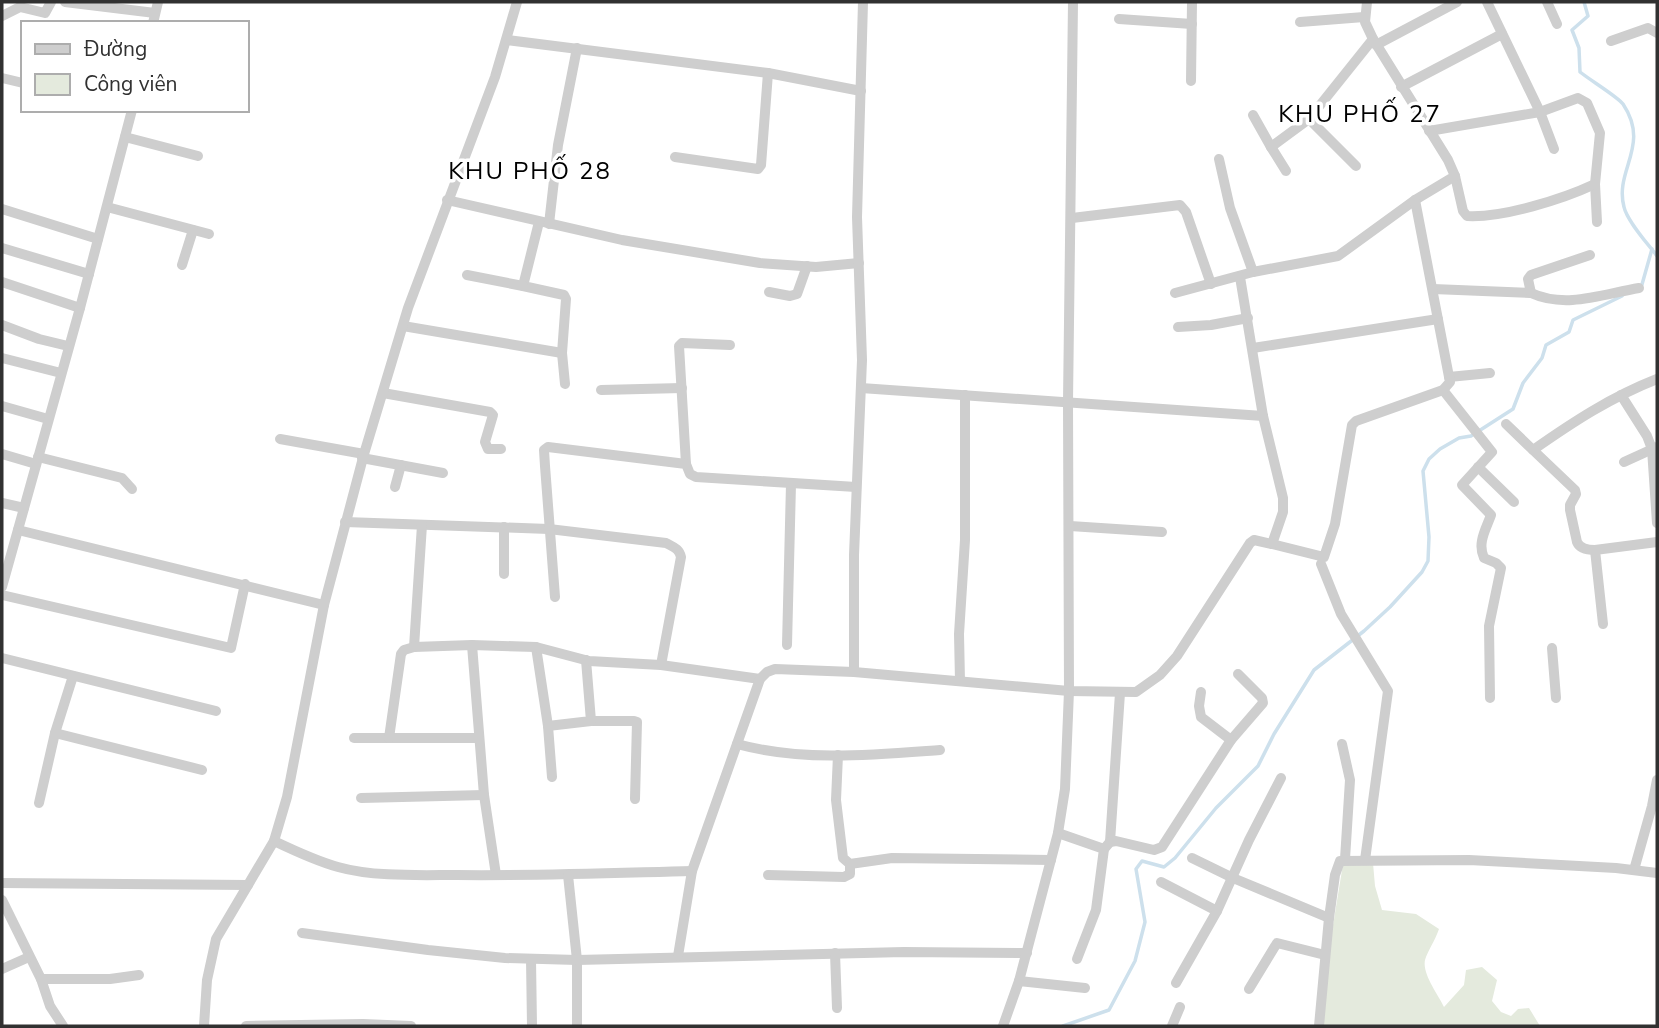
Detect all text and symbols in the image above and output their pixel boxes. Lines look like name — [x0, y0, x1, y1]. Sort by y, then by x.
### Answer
legend — [21, 21, 248, 112]
text: Đường — [83, 35, 147, 63]
text: Công viên — [84, 70, 178, 98]
district label: KHU PHỐ 27 — [1278, 97, 1442, 130]
district label: KHU PHỐ 28 — [448, 154, 612, 187]

